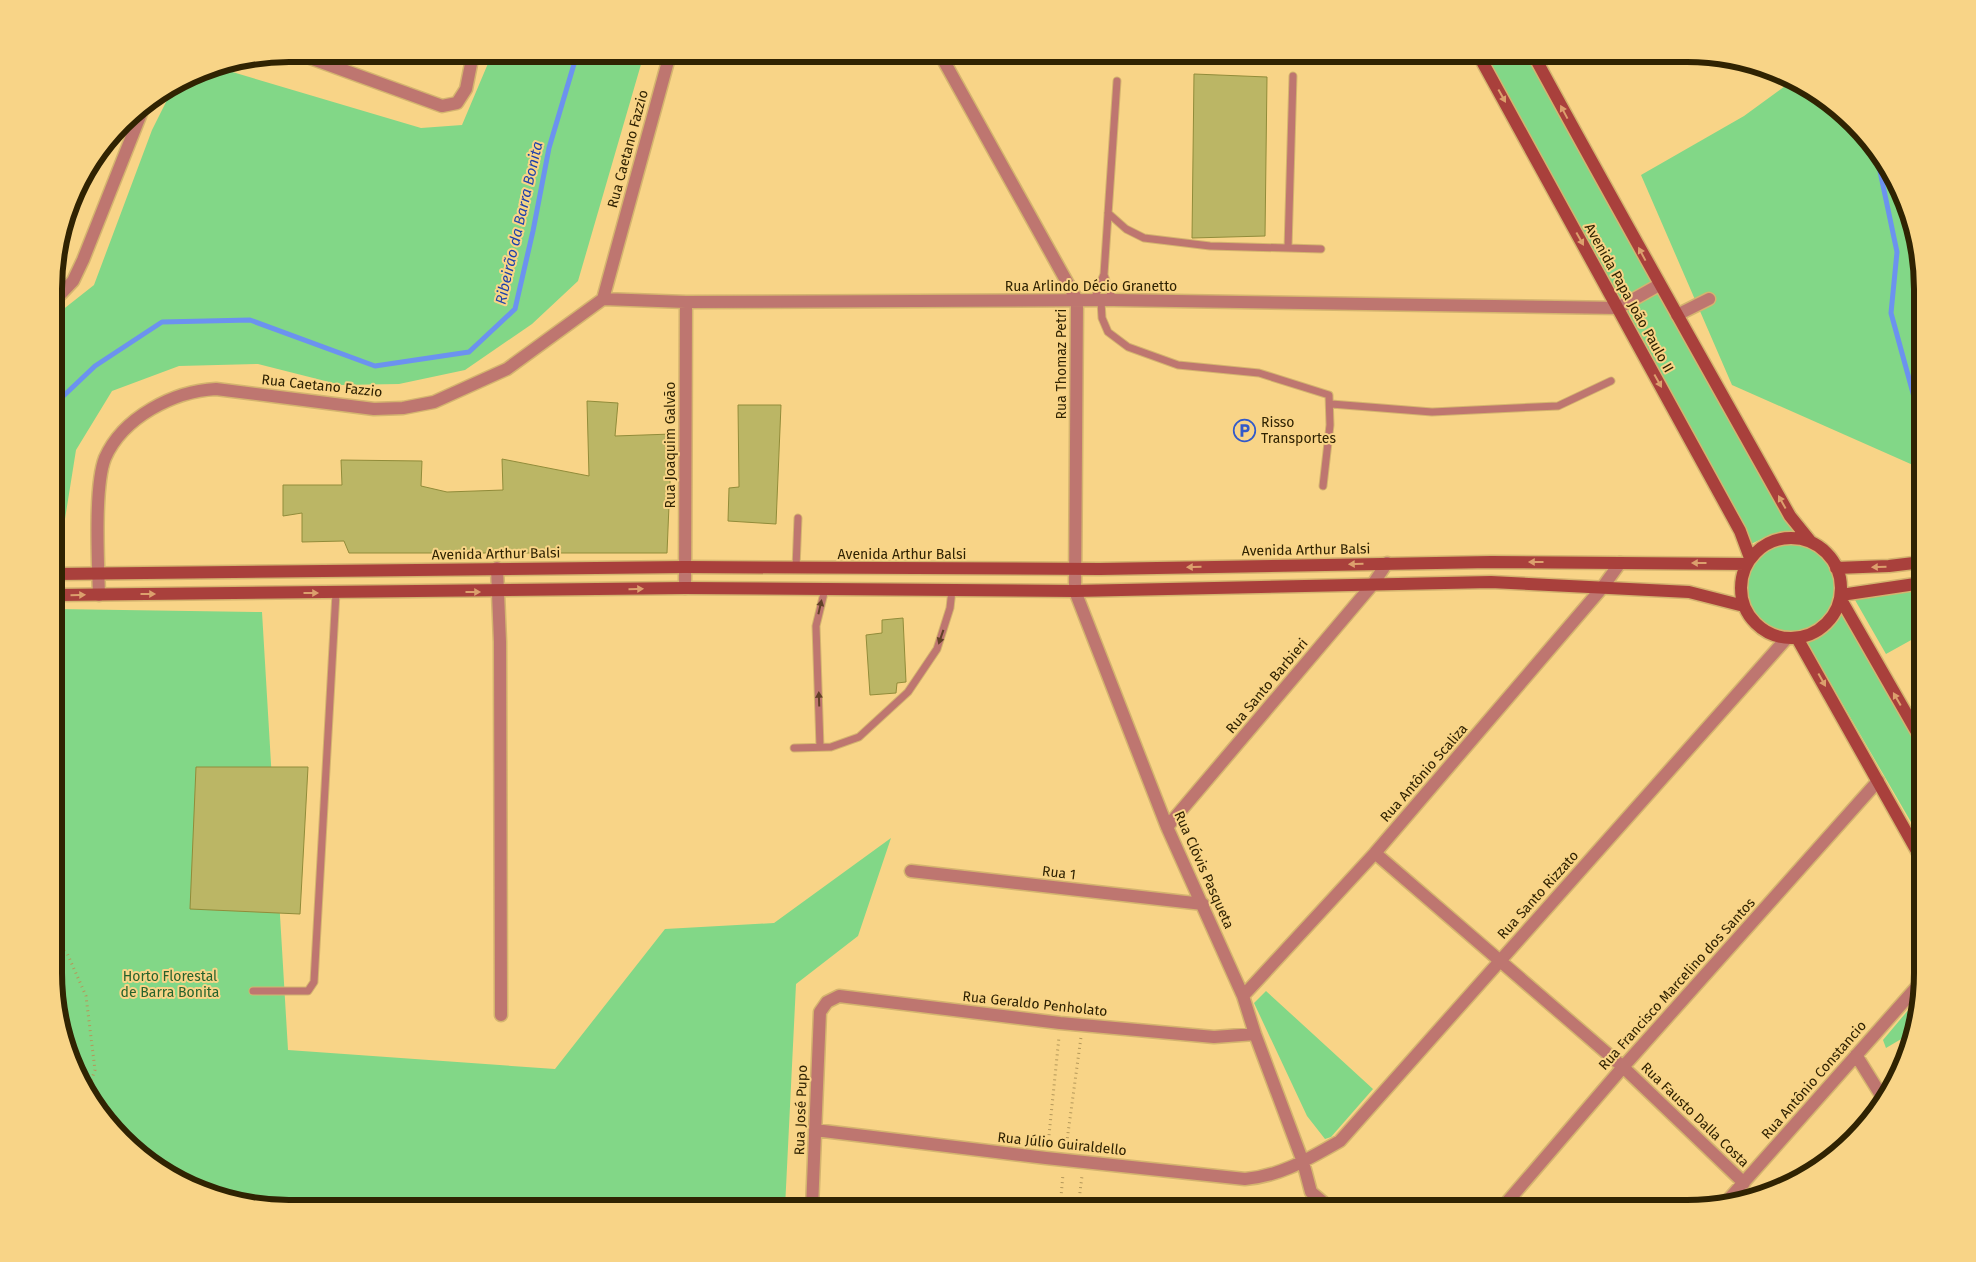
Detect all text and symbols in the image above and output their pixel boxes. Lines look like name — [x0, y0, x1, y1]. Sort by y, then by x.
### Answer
street label: Rua Caetano Fazzio — [604, 88, 652, 210]
one-way arrow — [1497, 90, 1506, 103]
one-way arrow — [1560, 104, 1568, 119]
water label: Ribeirão da Barra Bonita — [492, 140, 546, 306]
street label: Avenida Papa João Paulo II — [1581, 220, 1677, 376]
one-way arrow — [1576, 232, 1584, 246]
one-way arrow — [1638, 247, 1647, 261]
street label: Rua Arlindo Décio Granetto — [1005, 278, 1177, 295]
street label: Rua Thomaz Petri — [1053, 309, 1070, 419]
street label: Rua Caetano Fazzio — [261, 371, 383, 401]
one-way arrow — [1654, 374, 1662, 389]
street label: Rua Joaquim Galvão — [662, 382, 679, 508]
place label: Risso Transportes — [1261, 414, 1336, 447]
parking icon: Risso Transportes — [1233, 418, 1257, 442]
one-way arrow — [1778, 496, 1787, 509]
street label: Avenida Arthur Balsi — [1241, 540, 1371, 560]
street label: Avenida Arthur Balsi — [431, 544, 561, 564]
street label: Avenida Arthur Balsi — [838, 546, 966, 563]
one-way arrow — [1528, 558, 1544, 566]
one-way arrow — [1691, 559, 1707, 567]
one-way arrow — [1348, 560, 1364, 568]
one-way arrow — [1186, 563, 1202, 571]
one-way arrow — [1871, 563, 1887, 571]
one-way arrow — [628, 585, 644, 593]
one-way arrow — [465, 588, 481, 596]
one-way arrow — [303, 589, 319, 597]
one-way arrow — [140, 590, 156, 598]
one-way arrow — [70, 591, 86, 599]
one-way arrow — [816, 600, 824, 615]
one-way arrow — [936, 630, 944, 645]
street label: Rua Santo Barbieri — [1222, 635, 1312, 737]
one-way arrow — [1817, 673, 1826, 687]
one-way arrow — [814, 690, 822, 706]
one-way arrow — [1893, 692, 1902, 705]
street label: Rua Antônio Scaliza — [1377, 720, 1471, 826]
street label: Rua Clóvis Pasqueta — [1170, 809, 1238, 931]
street label: Rua Santo Rizzato — [1494, 847, 1582, 943]
street label: Rua 1 — [1041, 862, 1077, 884]
street label: Rua Francisco Marcelino dos Santos — [1595, 894, 1759, 1074]
park label: Horto Florestal de Barra Bonita — [121, 968, 219, 1001]
street label: Rua Geraldo Penholato — [962, 988, 1108, 1020]
street label: Rua Antônio Constancio — [1758, 1017, 1870, 1143]
street label: Rua Fausto Dalla Costa — [1637, 1059, 1753, 1171]
street label: Rua José Pupo — [791, 1064, 811, 1156]
street label: Rua Júlio Guiraldello — [996, 1129, 1128, 1159]

